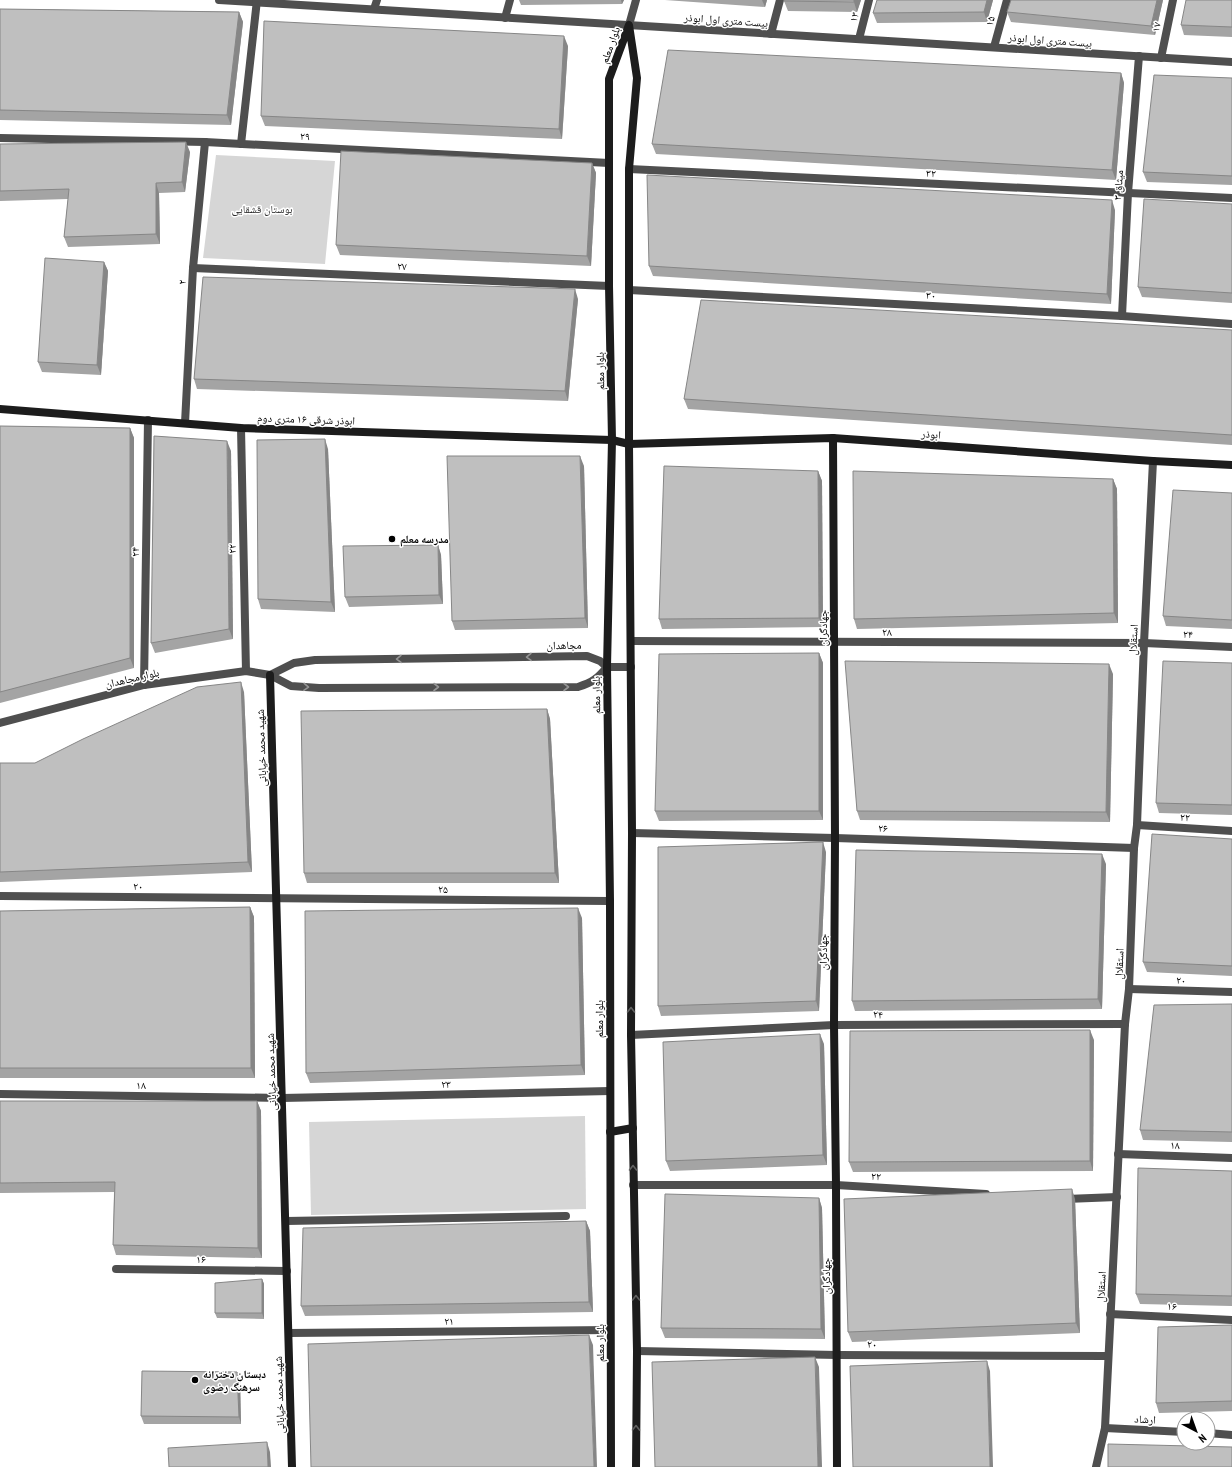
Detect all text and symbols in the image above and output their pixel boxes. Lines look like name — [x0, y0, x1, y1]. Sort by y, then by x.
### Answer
street label: بیست متری اول ابوذر — [682, 10, 769, 30]
street label: ۱۳ — [846, 10, 862, 24]
street label: ۱۵ — [982, 14, 998, 28]
street label: ۱۷ — [1148, 21, 1164, 33]
street label: بلوار معلم — [597, 25, 624, 66]
street label: بیست متری اول ابوذر — [1006, 30, 1093, 50]
street label: ۲۹ — [300, 129, 310, 143]
street label: ۳۲ — [926, 166, 936, 180]
street label: میثاق ۳ — [1110, 169, 1126, 201]
park label: بوستان قشقایی — [231, 202, 293, 216]
street label: ۲۷ — [397, 259, 407, 273]
street label: ۲ — [175, 279, 189, 285]
street label: ۳۰ — [926, 288, 936, 302]
street label: بلوار معلم — [593, 352, 608, 390]
street label: ابوذر شرقی ۱۶ متری دوم — [257, 410, 355, 428]
street label: ابوذر — [920, 426, 941, 442]
place label: مدرسه معلم — [400, 532, 449, 547]
marker: مدرسه معلم — [387, 534, 397, 544]
street label: ۲۲ — [225, 544, 239, 554]
street label: ۲۴ — [128, 547, 142, 557]
street label: جهادگران — [816, 610, 830, 646]
street label: استقلال — [1125, 624, 1141, 656]
street label: ۲۸ — [882, 625, 892, 639]
street label: ۲۴ — [1183, 627, 1193, 641]
street label: مجاهدان — [546, 638, 582, 652]
one-way arrow — [526, 653, 532, 661]
one-way arrow — [396, 655, 402, 663]
street label: بلوار مجاهدان — [104, 665, 160, 691]
street label: بلوار معلم — [589, 676, 604, 714]
one-way arrow — [303, 683, 309, 691]
one-way arrow — [433, 683, 439, 691]
one-way arrow — [563, 683, 569, 691]
street label: شهید محمد خیابانی — [253, 709, 269, 787]
street label: ۲۲ — [1180, 810, 1190, 824]
street label: ۲۶ — [878, 821, 888, 835]
street label: ۲۰ — [133, 879, 143, 893]
street label: ۲۵ — [438, 882, 448, 896]
street label: جهادگران — [816, 934, 830, 970]
street label: استقلال — [1111, 948, 1127, 980]
street label: ۲۰ — [1176, 973, 1186, 987]
street label: بلوار معلم — [592, 1000, 607, 1038]
one-way arrow — [627, 1007, 635, 1013]
street label: ۲۴ — [873, 1007, 883, 1021]
street label: شهید محمد خیابانی — [263, 1033, 279, 1111]
street label: ۲۳ — [441, 1077, 451, 1091]
street label: ۱۸ — [136, 1078, 146, 1092]
street label: ۱۸ — [1170, 1138, 1180, 1152]
one-way arrow — [629, 1165, 637, 1171]
street label: ۲۲ — [871, 1169, 881, 1183]
street label: ۱۶ — [196, 1252, 206, 1266]
street label: جهادگران — [819, 1258, 833, 1294]
street label: استقلال — [1093, 1271, 1109, 1303]
one-way arrow — [632, 1295, 640, 1301]
street label: ۱۶ — [1167, 1299, 1177, 1313]
street label: ۲۱ — [444, 1314, 454, 1328]
street label: بلوار معلم — [593, 1324, 608, 1362]
street label: ۲۰ — [867, 1337, 877, 1351]
street label: شهید محمد خیابانی — [271, 1356, 287, 1434]
place label: دبستان دخترانه سرهنگ رضوی — [203, 1367, 266, 1395]
marker: دبستان دخترانه سرهنگ رضوی — [190, 1375, 200, 1385]
street label: ارشاد — [1134, 1411, 1156, 1427]
north arrow — [1176, 1411, 1216, 1451]
one-way arrow — [632, 1425, 640, 1431]
text: N — [1196, 1431, 1209, 1446]

